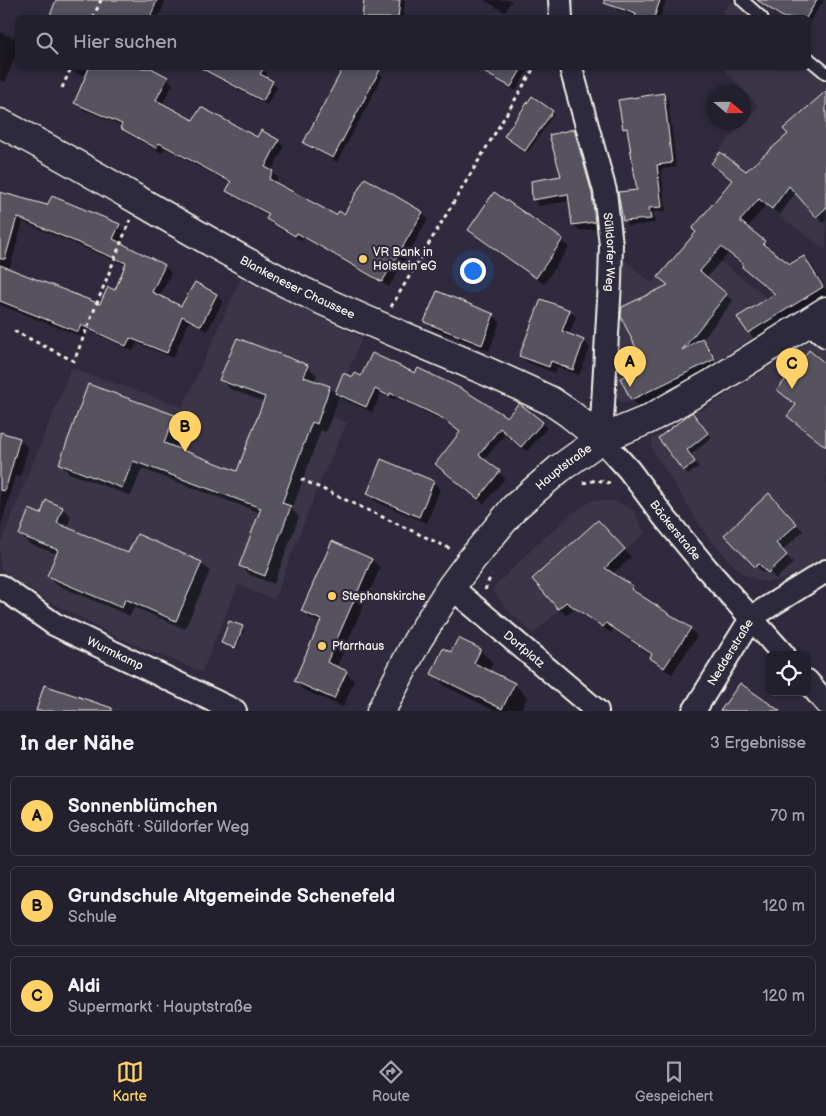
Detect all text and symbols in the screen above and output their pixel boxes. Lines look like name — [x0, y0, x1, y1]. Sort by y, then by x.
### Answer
search box — [15, 15, 811, 70]
icon: search — [33, 29, 61, 57]
text: Hier suchen — [73, 31, 177, 54]
north arrow — [706, 85, 751, 130]
street label: Sülldorfer Weg — [600, 212, 619, 292]
place label: VR Bank in Holstein eG — [373, 245, 437, 274]
street label: Blankeneser Chaussee — [237, 252, 357, 322]
marker: VR Bank in Holstein eG — [357, 253, 369, 265]
your location — [460, 258, 486, 284]
pin: A — [614, 346, 646, 387]
pin: C — [776, 348, 808, 389]
pin: B — [169, 411, 201, 452]
street label: Hauptstraße — [532, 441, 595, 493]
street label: Bäckerstraße — [647, 497, 704, 563]
place label: Stephanskirche — [342, 589, 426, 604]
marker: Stephanskirche — [326, 590, 338, 602]
street label: Nedderstraße — [704, 616, 757, 688]
street label: Dorfplatz — [501, 627, 548, 671]
street label: Wurmkamp — [85, 633, 146, 673]
place label: Pfarrhaus — [332, 639, 384, 654]
marker: Pfarrhaus — [316, 640, 328, 652]
map controls — [766, 651, 811, 696]
button: locate — [766, 651, 811, 696]
text: In der Nähe — [20, 731, 134, 756]
text: 3 Ergebnisse — [710, 734, 806, 753]
text: Sonnenblümchen — [68, 795, 218, 818]
text: A — [32, 807, 42, 826]
text: 70 m — [770, 807, 805, 826]
text: Geschäft · Sülldorfer Weg — [68, 818, 249, 837]
text: Grundschule Altgemeinde Schenefeld — [68, 885, 395, 908]
text: B — [31, 897, 43, 916]
text: 120 m — [762, 897, 805, 916]
text: Schule — [68, 908, 117, 927]
text: Aldi — [68, 975, 100, 998]
text: C — [31, 987, 43, 1006]
text: 120 m — [762, 987, 805, 1006]
text: Supermarkt · Hauptstraße — [68, 998, 252, 1017]
tab: Karte — [113, 1058, 147, 1105]
tab: Route — [372, 1058, 410, 1105]
tab: Gespeichert — [635, 1058, 713, 1105]

